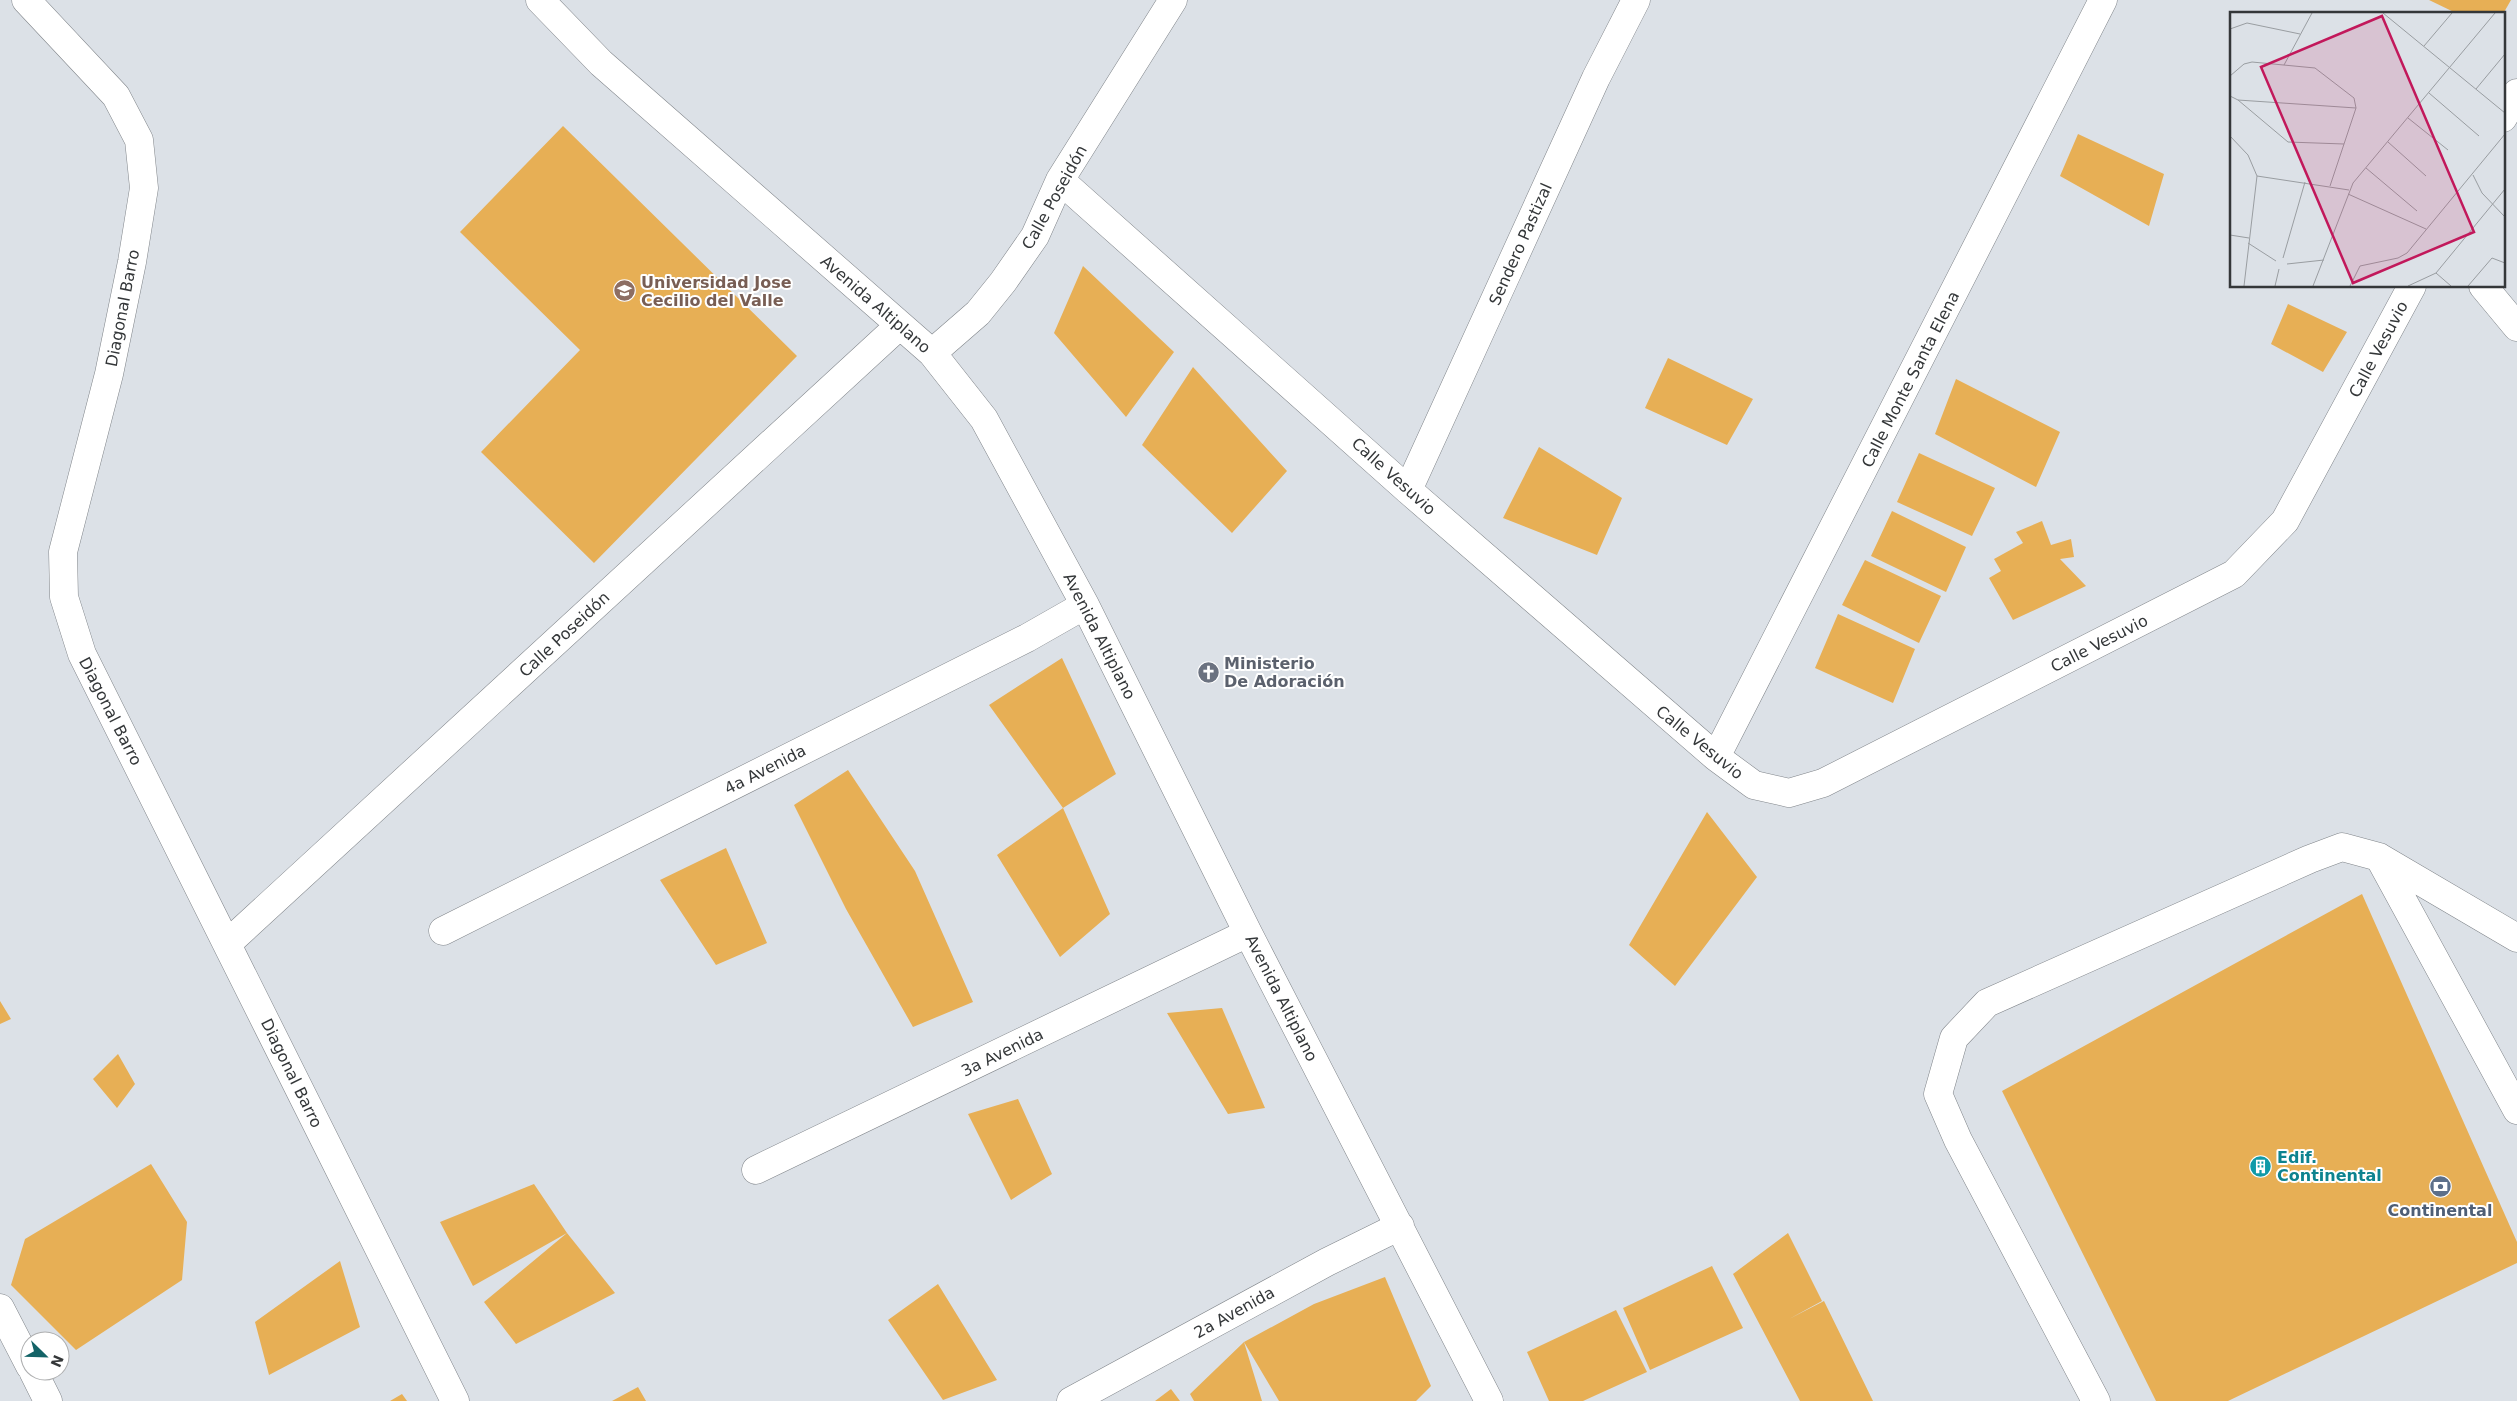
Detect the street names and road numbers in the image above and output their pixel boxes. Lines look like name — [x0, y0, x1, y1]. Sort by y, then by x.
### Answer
street label: Calle Poseidón — [1018, 142, 1091, 253]
street label: Sendero Pastizal — [1485, 180, 1556, 308]
street label: Diagonal Barro — [102, 248, 143, 368]
street label: Avenida Altiplano — [817, 251, 935, 357]
street label: Calle Monte Santa Elena — [1858, 288, 1963, 471]
street label: Calle Vesuvio — [2345, 298, 2412, 401]
street label: Calle Vesuvio — [1348, 434, 1440, 519]
street label: Avenida Altiplano — [1059, 570, 1140, 703]
street label: Calle Poseidón — [515, 588, 613, 681]
street label: Calle Vesuvio — [2047, 611, 2151, 676]
street label: Diagonal Barro — [75, 654, 146, 769]
street label: Calle Vesuvio — [1652, 701, 1747, 783]
street label: 4a Avenida — [721, 741, 809, 798]
street label: Avenida Altiplano — [1241, 932, 1322, 1065]
street label: Diagonal Barro — [257, 1016, 326, 1131]
street label: 3a Avenida — [958, 1024, 1046, 1080]
street label: 2a Avenida — [1191, 1283, 1278, 1342]

